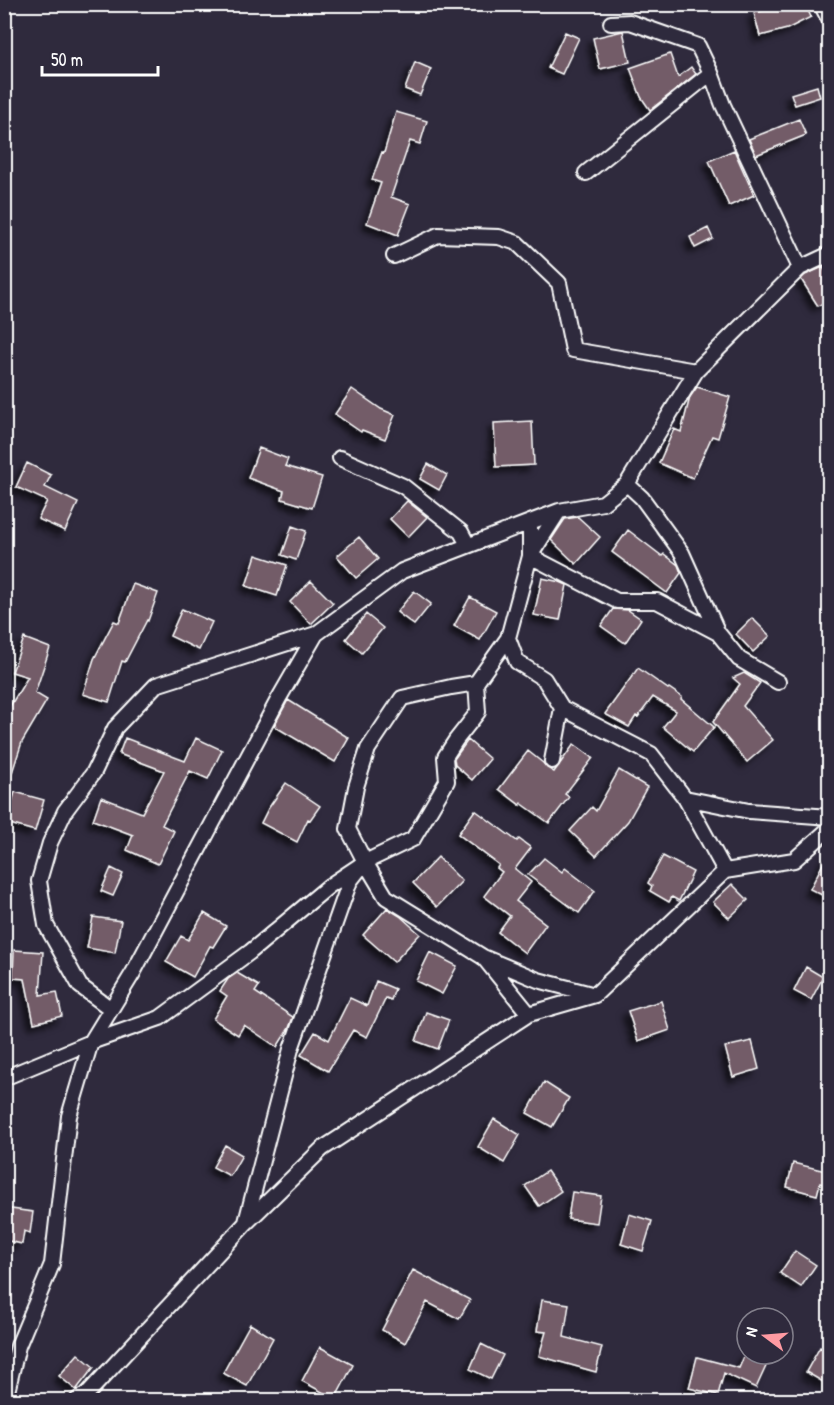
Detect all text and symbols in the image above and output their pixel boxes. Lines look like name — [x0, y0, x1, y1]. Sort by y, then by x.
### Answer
scale bar — [42, 39, 158, 77]
text: 50 m — [51, 47, 83, 72]
north arrow — [735, 1306, 795, 1366]
text: N — [739, 1324, 762, 1339]

